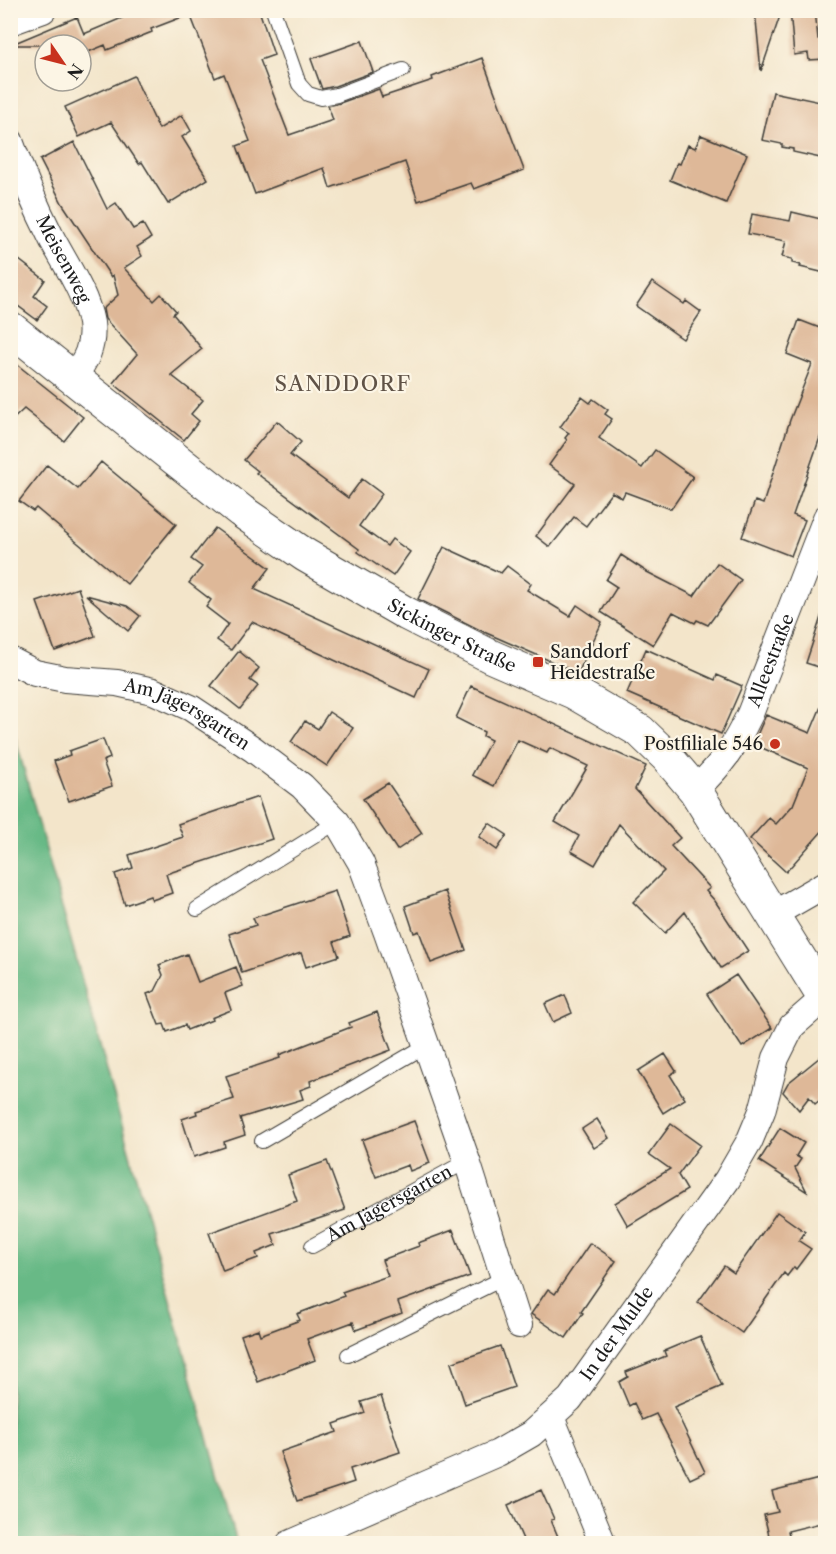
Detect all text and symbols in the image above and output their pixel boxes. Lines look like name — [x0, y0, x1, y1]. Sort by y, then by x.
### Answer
north arrow — [33, 33, 93, 93]
text: N — [63, 60, 87, 83]
street label: Meisenweg — [31, 212, 96, 307]
district label: SANDDORF — [274, 371, 412, 396]
street label: Sickinger Straße — [383, 594, 520, 677]
street label: Alleestraße — [742, 611, 799, 711]
place label: Sanddorf Heidestraße — [550, 641, 655, 684]
marker: Sanddorf Heidestraße — [531, 655, 545, 669]
street label: Am Jägersgarten — [121, 674, 254, 755]
place label: Postfiliale 546 — [644, 733, 763, 755]
marker: Postfiliale 546 — [768, 737, 782, 751]
street label: Am Jägersgarten — [322, 1160, 456, 1247]
street label: In der Mulde — [576, 1282, 658, 1385]

